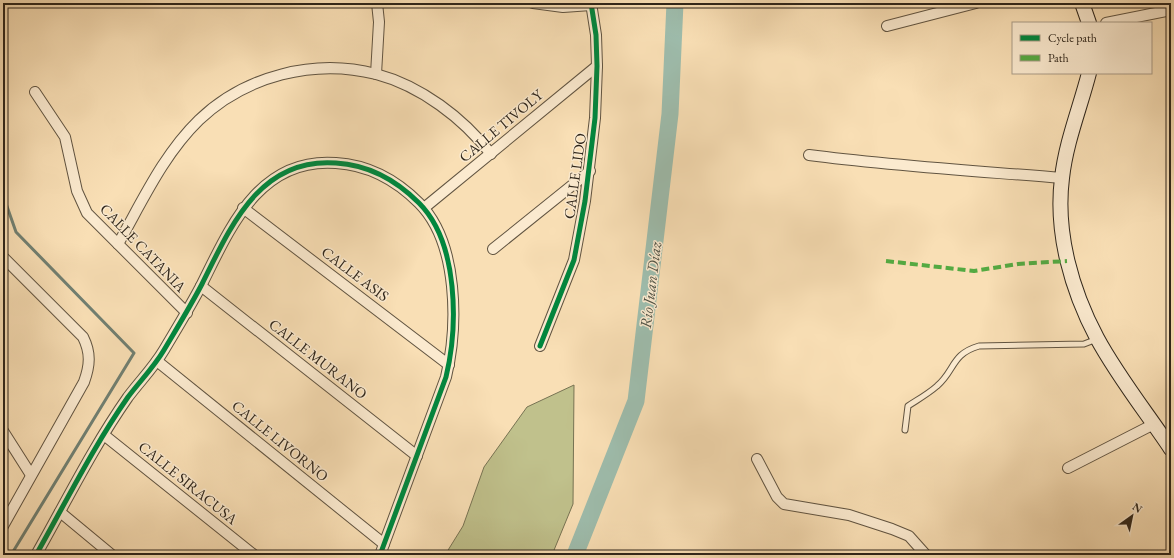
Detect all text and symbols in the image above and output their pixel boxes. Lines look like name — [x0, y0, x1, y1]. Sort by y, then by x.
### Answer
legend — [1012, 22, 1152, 74]
text: Cycle path — [1048, 30, 1097, 46]
text: Path — [1048, 50, 1069, 66]
street label: CALLE TIVOLY — [455, 84, 547, 166]
street label: CALLE LIDO — [559, 132, 590, 220]
street label: CALLE CATANIA — [96, 199, 191, 296]
water label: Río Juan Díaz — [635, 240, 666, 330]
street label: CALLE ASIS — [318, 242, 393, 305]
street label: CALLE MURANO — [265, 314, 371, 403]
street label: CALLE LIVORNO — [228, 396, 332, 485]
street label: CALLE SIRACUSA — [135, 437, 242, 529]
north arrow — [1112, 496, 1152, 536]
text: N — [1130, 499, 1145, 516]

